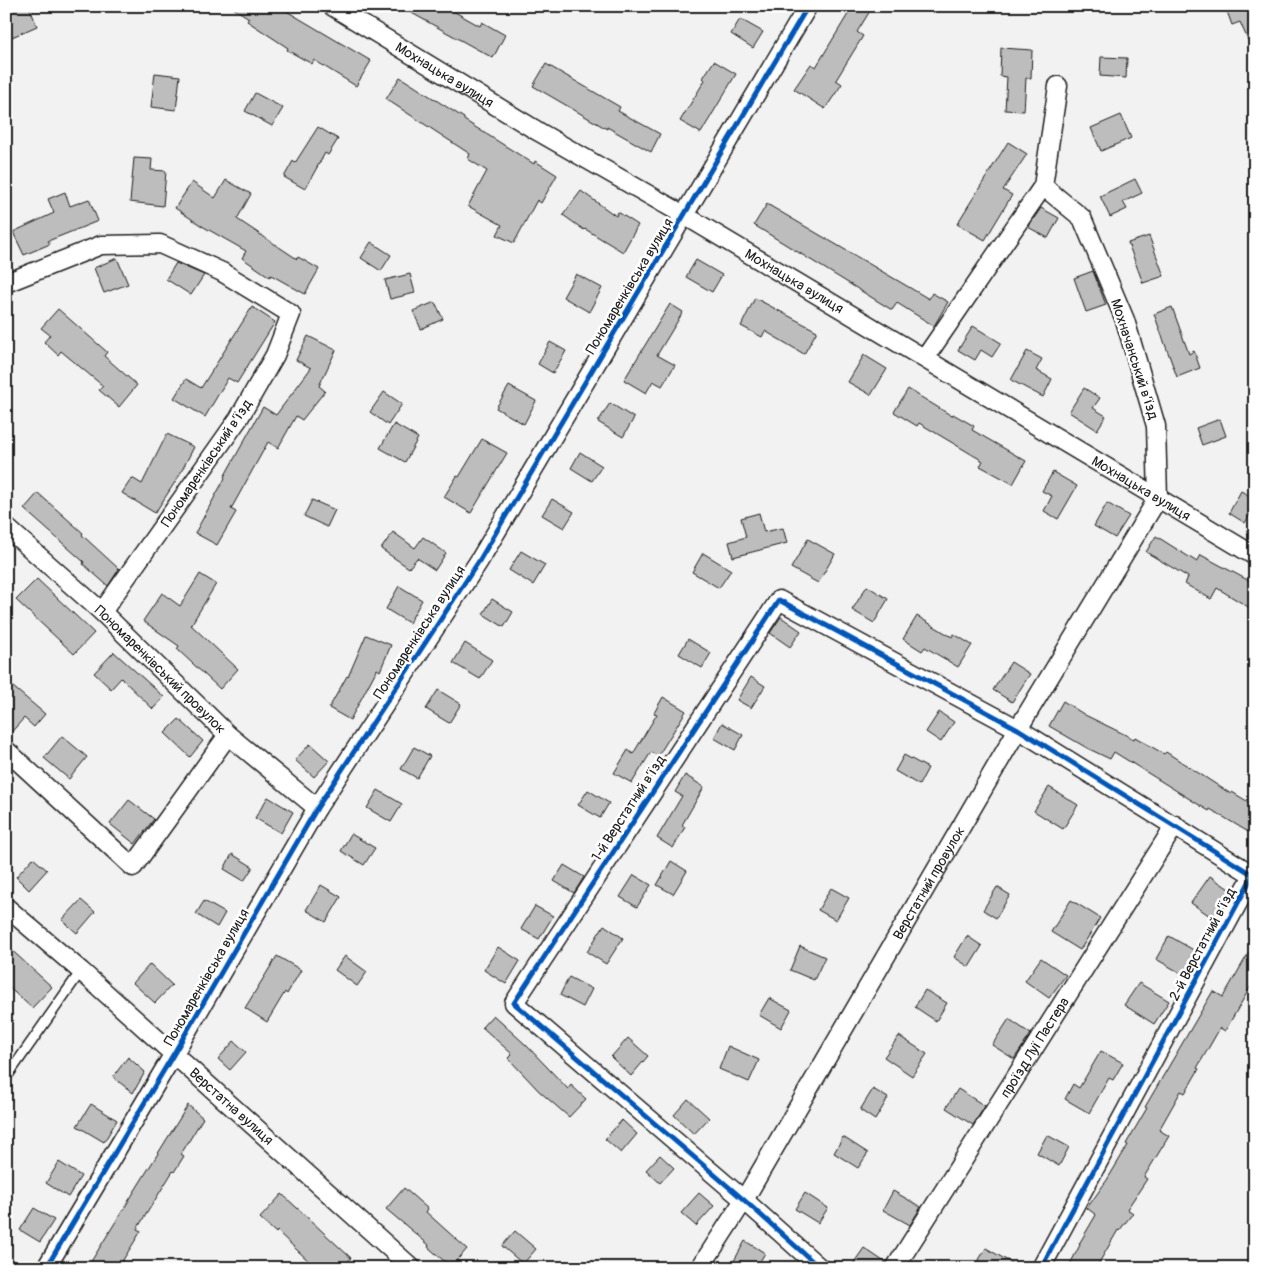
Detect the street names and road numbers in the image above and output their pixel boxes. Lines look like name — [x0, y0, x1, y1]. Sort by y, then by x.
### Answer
street label: Мохнацька вулиця — [392, 39, 497, 111]
street label: Пономаренківська вулиця — [582, 215, 677, 357]
street label: Мохнацька вулиця — [742, 245, 847, 317]
street label: Мохначанський в’їзд — [1107, 297, 1162, 422]
street label: Пономаренківський в’їзд — [157, 396, 256, 530]
street label: Мохнацька вулиця — [1089, 452, 1193, 525]
street label: Пономаренківська вулиця — [370, 562, 469, 702]
street label: Пономаренківський провулок — [91, 602, 229, 737]
street label: 1-й Верстатний в’їзд — [588, 752, 669, 865]
street label: Верстатний провулок — [889, 823, 969, 943]
street label: 2-й Верстатний в’їзд — [1165, 884, 1240, 1004]
street label: Пономаренківська вулиця — [160, 906, 253, 1049]
street label: проїзд Луї Пастера — [997, 994, 1073, 1101]
street label: Верстатна вулиця — [186, 1064, 277, 1149]

